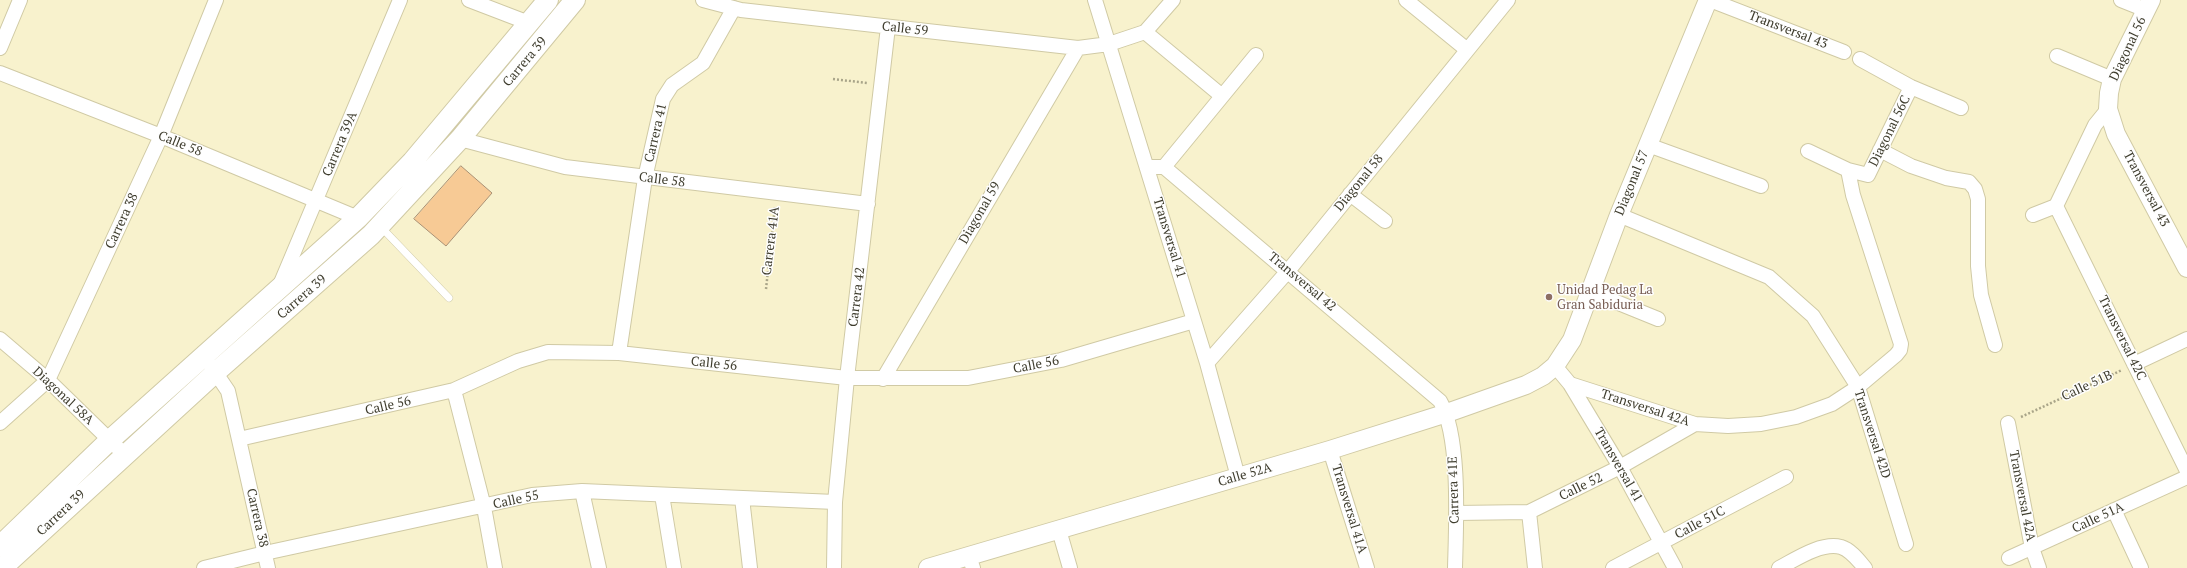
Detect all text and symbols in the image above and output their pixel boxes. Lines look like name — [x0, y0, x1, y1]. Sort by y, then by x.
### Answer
street label: Transversal 43 — [1746, 8, 1830, 52]
street label: Diagonal 56 — [2106, 14, 2150, 84]
street label: Calle 59 — [881, 19, 929, 39]
street label: Carrera 39 — [500, 34, 550, 90]
street label: Diagonal 56C — [1866, 93, 1914, 169]
street label: Carrera 41 — [642, 102, 670, 164]
street label: Carrera 39A — [319, 109, 361, 179]
street label: Calle 58 — [156, 128, 204, 160]
street label: Diagonal 57 — [1612, 148, 1652, 218]
street label: Transversal 43 — [2119, 148, 2173, 230]
street label: Diagonal 58 — [1331, 151, 1387, 215]
street label: Calle 58 — [638, 169, 686, 191]
street label: Diagonal 59 — [956, 179, 1004, 247]
street label: Carrera 38 — [102, 190, 142, 252]
street label: Transversal 41 — [1149, 196, 1189, 280]
street label: Carrera 41A — [759, 206, 783, 276]
street label: Transversal 42 — [1265, 249, 1339, 315]
street label: Carrera 42 — [846, 266, 868, 328]
street label: Carrera 39 — [274, 271, 330, 323]
place label: Unidad Pedag La Gran Sabiduria — [1557, 282, 1653, 313]
marker: Unidad Pedag La Gran Sabiduria — [1544, 292, 1554, 302]
street label: Transversal 42C — [2095, 293, 2149, 383]
street label: Calle 56 — [1012, 353, 1060, 377]
street label: Calle 56 — [690, 354, 738, 374]
street label: Diagonal 58A — [29, 364, 97, 428]
street label: Calle 51B — [2059, 367, 2115, 405]
street label: Transversal 42A — [1599, 386, 1691, 430]
street label: Transversal 42D — [1850, 387, 1894, 481]
street label: Calle 56 — [364, 393, 412, 419]
street label: Transversal 41 — [1590, 425, 1646, 505]
street label: Transversal 42A — [2006, 449, 2038, 543]
street label: Carrera 41E — [1445, 456, 1463, 524]
street label: Calle 52A — [1216, 460, 1274, 490]
street label: Transversal 41A — [1328, 463, 1370, 555]
street label: Calle 52 — [1557, 470, 1605, 504]
street label: Carrera 39 — [34, 487, 88, 539]
street label: Carrera 38 — [243, 487, 271, 549]
street label: Calle 55 — [492, 488, 540, 512]
street label: Calle 51A — [2070, 499, 2126, 537]
street label: Calle 51C — [1672, 503, 1728, 543]

